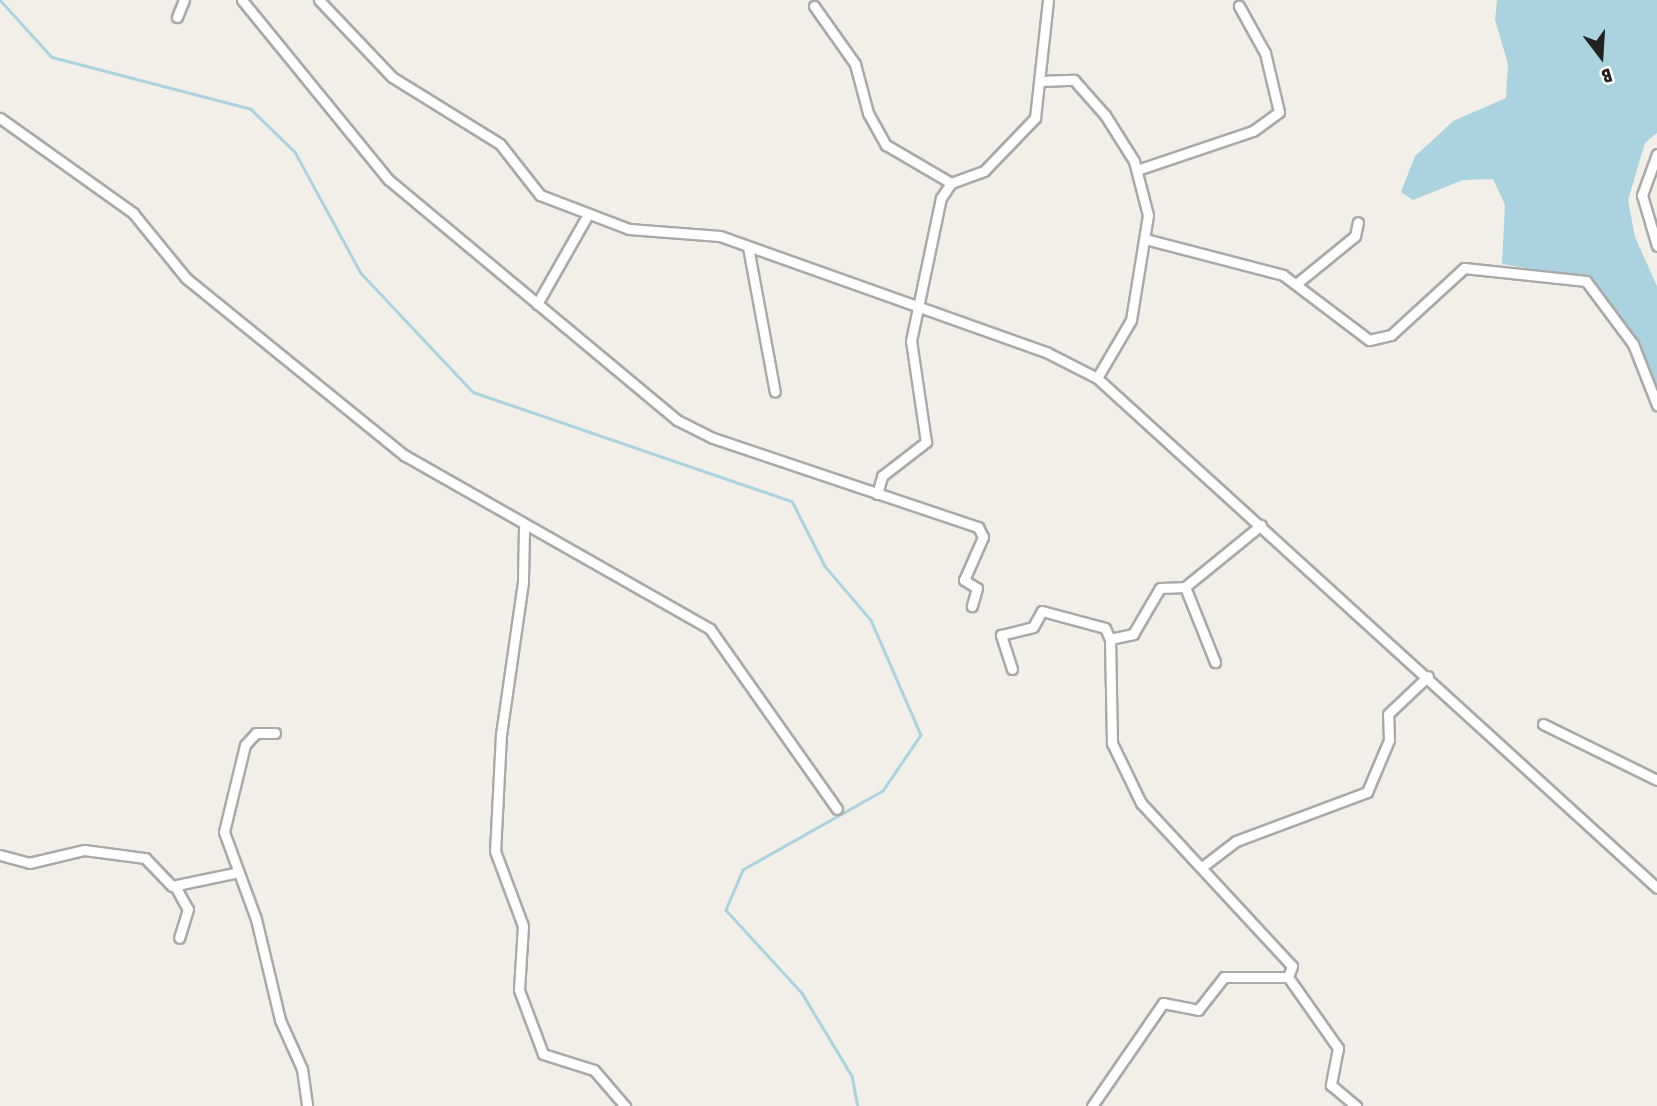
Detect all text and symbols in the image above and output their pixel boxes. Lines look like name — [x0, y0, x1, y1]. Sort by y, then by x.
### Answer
north arrow — [1566, 21, 1636, 91]
text: B — [1600, 64, 1615, 88]

